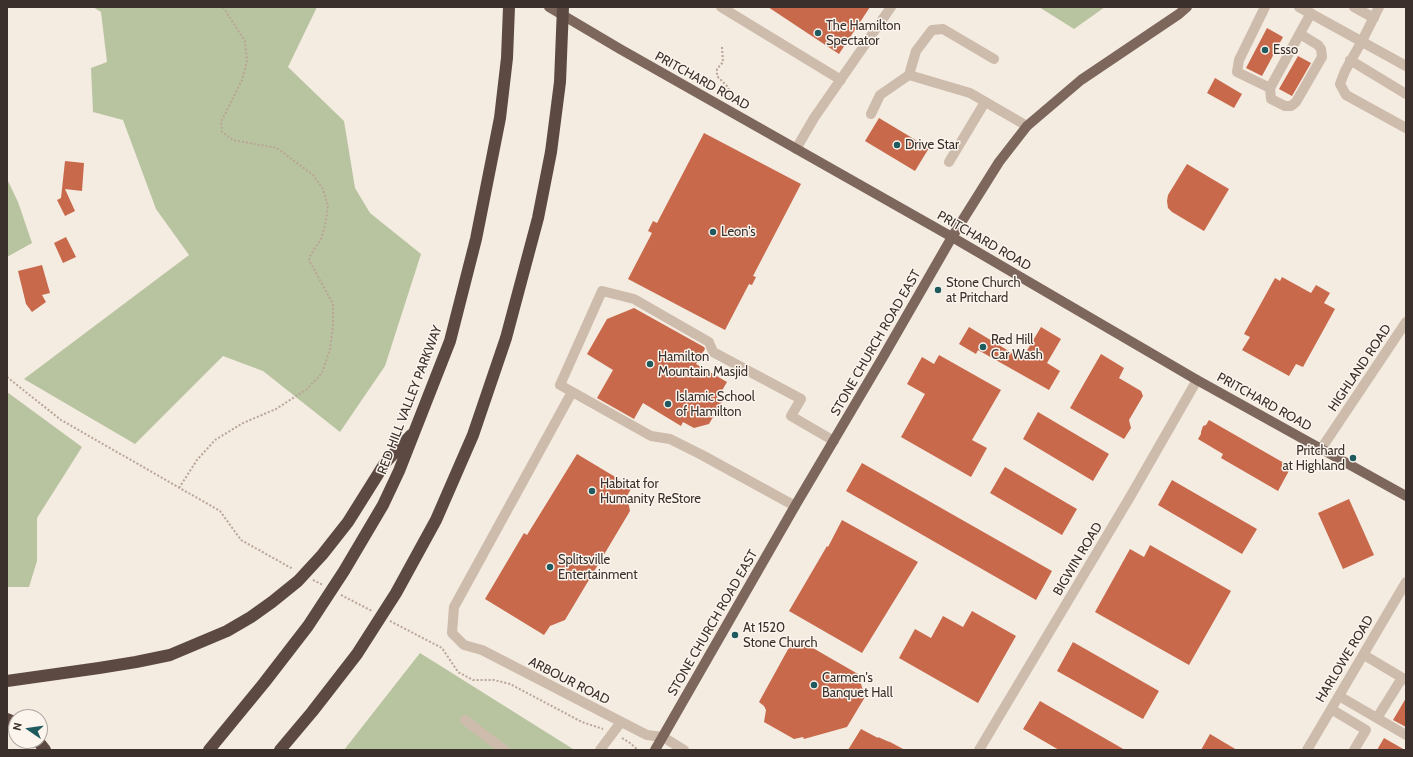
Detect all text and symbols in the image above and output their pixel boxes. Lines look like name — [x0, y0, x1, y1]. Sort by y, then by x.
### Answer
place label: The Hamilton Spectator — [826, 18, 901, 49]
marker: The Hamilton Spectator — [813, 28, 823, 38]
place label: Esso — [1273, 42, 1298, 58]
marker: Esso — [1260, 45, 1270, 55]
street label: PRITCHARD ROAD — [652, 49, 752, 113]
place label: Drive Star — [905, 137, 959, 153]
marker: Drive Star — [892, 140, 902, 150]
street label: PRITCHARD ROAD — [934, 208, 1034, 274]
place label: Leon's — [721, 224, 756, 240]
marker: Leon's — [708, 227, 718, 237]
street label: STONE CHURCH ROAD EAST — [828, 267, 924, 419]
place label: Stone Church at Pritchard — [946, 275, 1020, 306]
marker: Stone Church at Pritchard — [933, 285, 943, 295]
street label: HIGHLAND ROAD — [1325, 322, 1395, 414]
street label: RED HILL VALLEY PARKWAY — [374, 323, 446, 477]
place label: Red Hill Car Wash — [991, 332, 1043, 363]
marker: Red Hill Car Wash — [978, 342, 988, 352]
place label: Hamilton Mountain Masjid — [658, 349, 748, 380]
marker: Hamilton Mountain Masjid — [645, 359, 655, 369]
street label: PRITCHARD ROAD — [1214, 370, 1314, 434]
place label: Islamic School of Hamilton — [676, 389, 755, 420]
marker: Islamic School of Hamilton — [663, 399, 673, 409]
place label: Pritchard at Highland — [1282, 443, 1345, 474]
marker: Pritchard at Highland — [1348, 453, 1358, 463]
place label: Habitat for Humanity ReStore — [600, 476, 701, 507]
marker: Habitat for Humanity ReStore — [587, 486, 597, 496]
street label: BIGWIN ROAD — [1050, 520, 1106, 598]
street label: STONE CHURCH ROAD EAST — [665, 547, 761, 699]
place label: Splitsville Entertainment — [558, 552, 638, 583]
marker: Splitsville Entertainment — [545, 562, 555, 572]
street label: HARLOWE ROAD — [1313, 613, 1377, 705]
place label: At 1520 Stone Church — [743, 620, 817, 651]
marker: At 1520 Stone Church — [730, 630, 740, 640]
street label: ARBOUR ROAD — [526, 654, 612, 708]
place label: Carmen's Banquet Hall — [822, 670, 893, 701]
marker: Carmen's Banquet Hall — [809, 680, 819, 690]
north arrow — [8, 709, 48, 749]
text: N — [10, 721, 25, 732]

